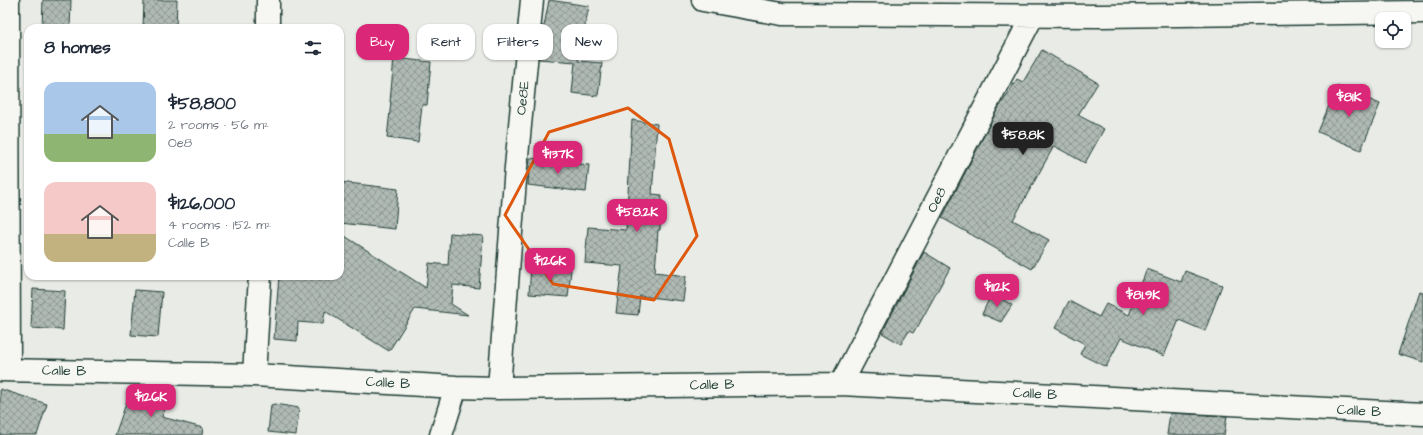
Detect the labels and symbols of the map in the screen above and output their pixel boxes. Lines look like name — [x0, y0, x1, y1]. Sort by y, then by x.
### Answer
street label: Oe8E — [511, 79, 535, 116]
pin: $81K — [1325, 84, 1373, 118]
pin: $58.8K — [990, 122, 1056, 156]
pin: $137K — [530, 141, 586, 175]
street label: Oe8 — [922, 184, 952, 216]
pin: $58.2K — [604, 199, 670, 233]
pin: $126K — [522, 248, 578, 282]
pin: $112K — [969, 274, 1025, 308]
pin: $81.9K — [1110, 282, 1176, 316]
street label: Calle B — [42, 361, 86, 381]
street label: Calle B — [365, 372, 411, 394]
street label: Calle B — [690, 375, 734, 395]
street label: Calle B — [1012, 383, 1058, 405]
pin: $126K — [123, 384, 179, 418]
street label: Calle B — [1336, 400, 1382, 422]

